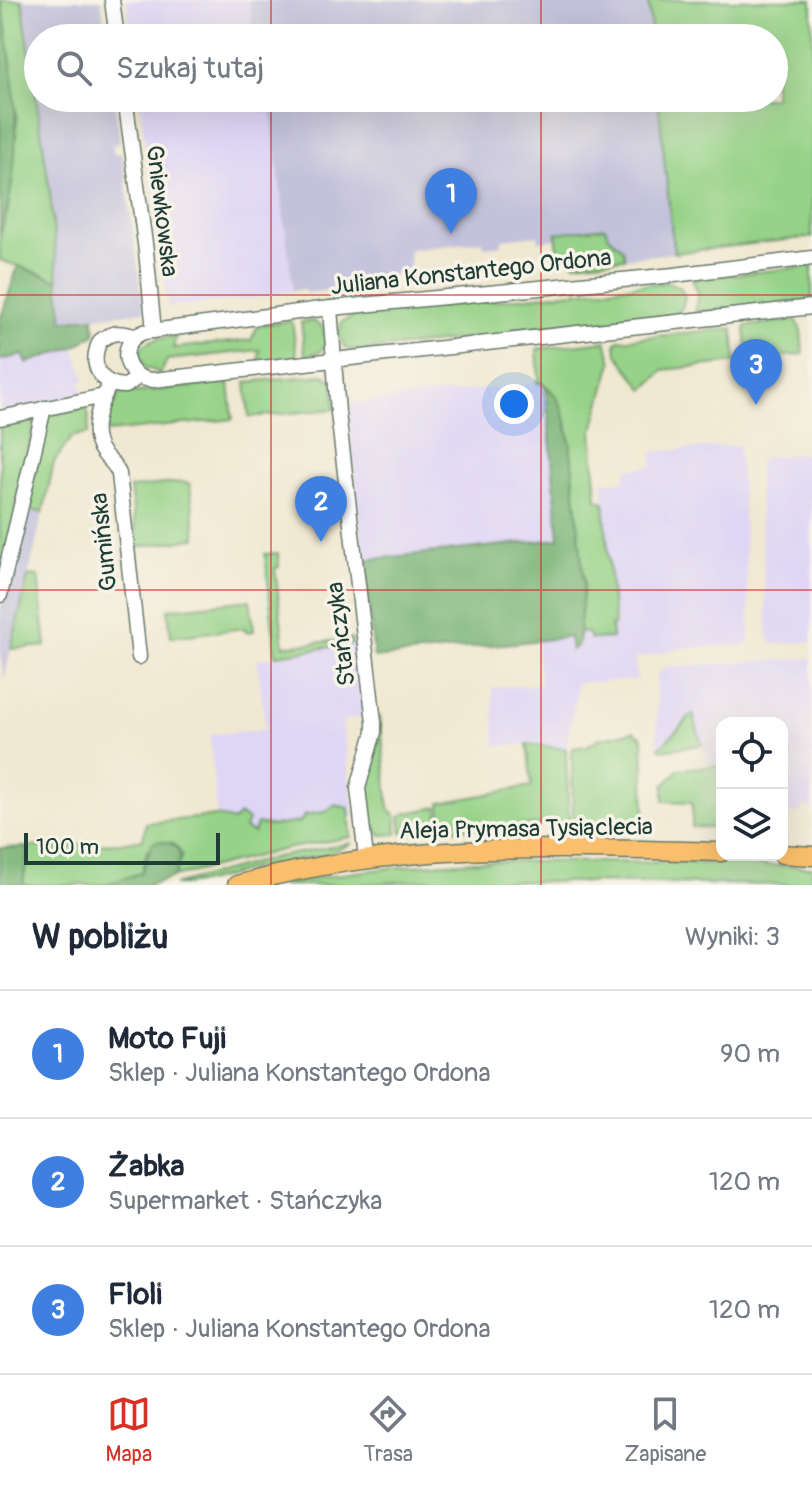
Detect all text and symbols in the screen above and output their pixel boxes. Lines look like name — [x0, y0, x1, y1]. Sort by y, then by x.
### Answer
search box — [24, 24, 788, 112]
icon: search — [52, 46, 96, 90]
text: Szukaj tutaj — [116, 50, 264, 87]
street label: Gniewkowska — [140, 143, 184, 279]
pin: 1 — [425, 168, 477, 234]
street label: Juliana Konstantego Ordona — [329, 243, 613, 301]
pin: 3 — [730, 339, 782, 405]
your location — [494, 384, 534, 424]
pin: 2 — [295, 476, 347, 542]
street label: Gumińska — [84, 491, 124, 593]
street label: Stańczyka — [320, 580, 362, 688]
map controls — [716, 717, 788, 861]
button: locate — [716, 717, 788, 789]
button: layers — [716, 789, 788, 861]
street label: Aleja Prymasa Tysiąclecia — [399, 812, 653, 846]
scale bar — [24, 829, 220, 865]
text: 100 m — [36, 833, 99, 861]
text: W pobliżu — [32, 916, 168, 959]
text: Wyniki: 3 — [685, 921, 780, 953]
text: Moto Fuji — [108, 1020, 226, 1057]
text: 1 — [53, 1038, 63, 1070]
text: 90 m — [720, 1038, 780, 1070]
text: Sklep · Juliana Konstantego Ordona — [108, 1057, 491, 1089]
text: Żabka — [108, 1148, 185, 1185]
text: 2 — [51, 1166, 65, 1198]
text: 120 m — [709, 1166, 780, 1198]
text: Supermarket · Stańczyka — [108, 1185, 382, 1217]
text: Floli — [108, 1276, 162, 1313]
text: 3 — [51, 1294, 65, 1326]
text: 120 m — [709, 1294, 780, 1326]
text: Sklep · Juliana Konstantego Ordona — [108, 1313, 491, 1345]
tab: Mapa — [106, 1392, 152, 1468]
tab: Trasa — [363, 1392, 413, 1468]
tab: Zapisane — [624, 1392, 706, 1468]

